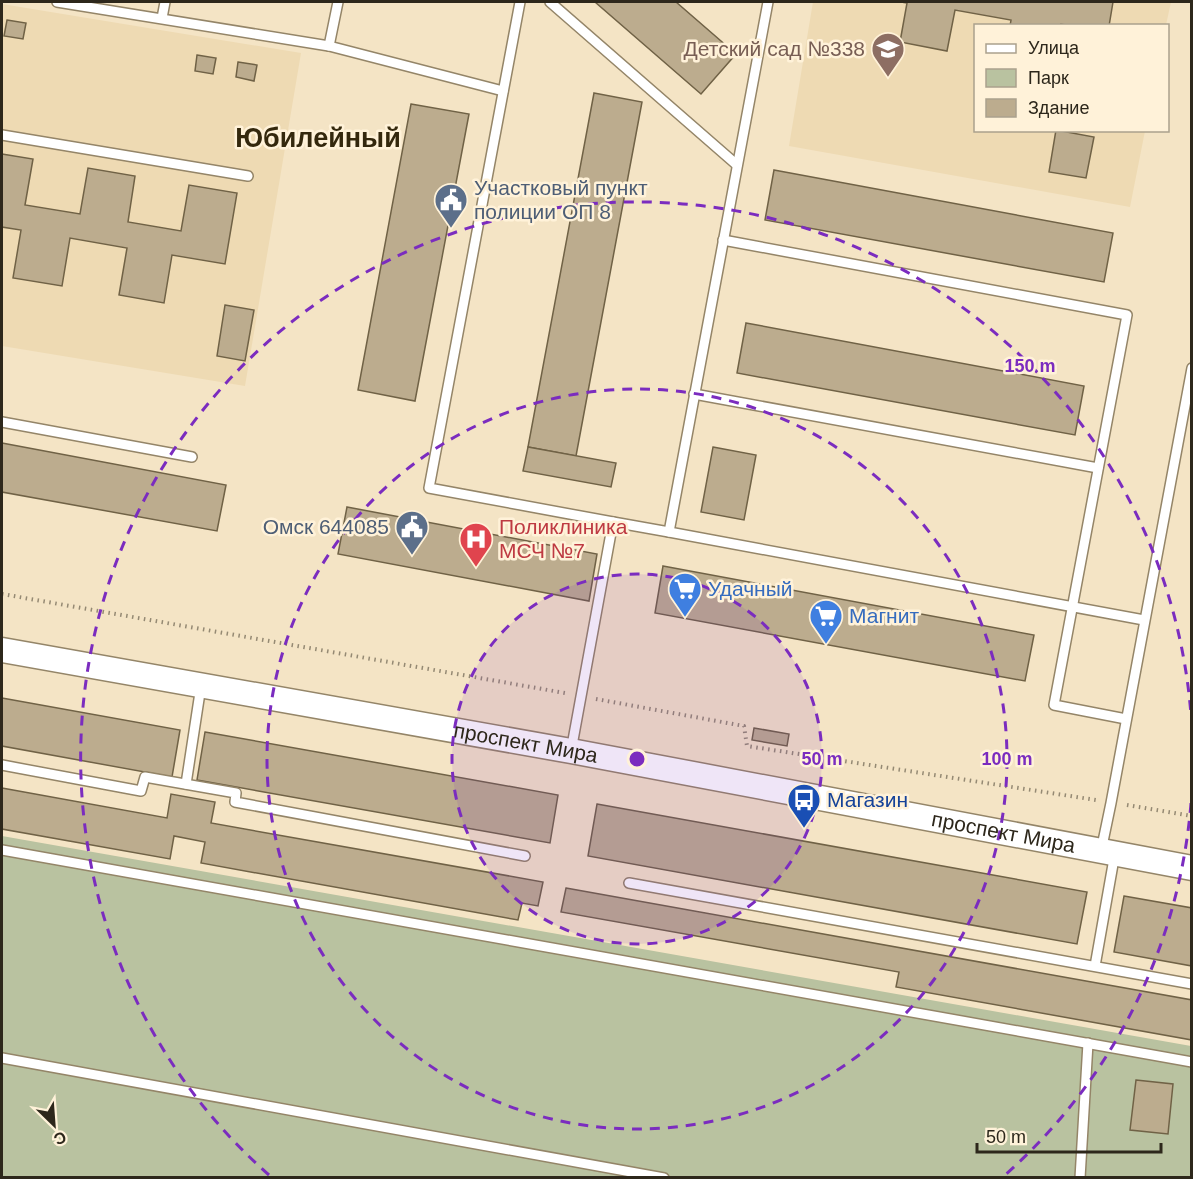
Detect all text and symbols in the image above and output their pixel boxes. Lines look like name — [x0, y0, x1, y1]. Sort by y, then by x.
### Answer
legend — [974, 24, 1169, 132]
school or university icon: Детский сад №338 — [870, 31, 906, 78]
place label: Детский сад №338 — [684, 37, 865, 60]
text: Улица — [1028, 38, 1080, 58]
text: Парк — [1028, 68, 1069, 88]
text: Здание — [1028, 98, 1089, 118]
district label: Юбилейный — [235, 123, 401, 153]
place label: Участковый пункт полиции ОП 8 — [474, 176, 648, 223]
public building icon: Участковый пункт полиции ОП 8 — [433, 182, 469, 229]
text: 150 m — [1004, 356, 1056, 376]
public building icon: Омск 644085 — [394, 509, 430, 556]
place label: Омск 644085 — [263, 515, 389, 538]
place label: Поликлиника МСЧ №7 — [499, 515, 628, 562]
hospital icon: Поликлиника МСЧ №7 — [458, 521, 494, 568]
supermarket icon: Удачный — [667, 571, 703, 618]
place label: Удачный — [708, 577, 793, 600]
supermarket icon: Магнит — [808, 598, 844, 645]
place label: Магнит — [849, 604, 919, 627]
street label: проспект Мира — [452, 718, 600, 767]
centre of rings — [627, 749, 647, 769]
text: 50 m — [801, 749, 843, 769]
text: 100 m — [981, 749, 1033, 769]
bus stop icon: Магазин — [786, 782, 822, 829]
place label: Магазин — [827, 788, 908, 811]
street label: проспект Мира — [930, 807, 1078, 857]
north arrow — [24, 1095, 84, 1155]
scale bar — [977, 1116, 1162, 1154]
text: 50 m — [986, 1127, 1026, 1147]
text: С — [51, 1128, 69, 1148]

